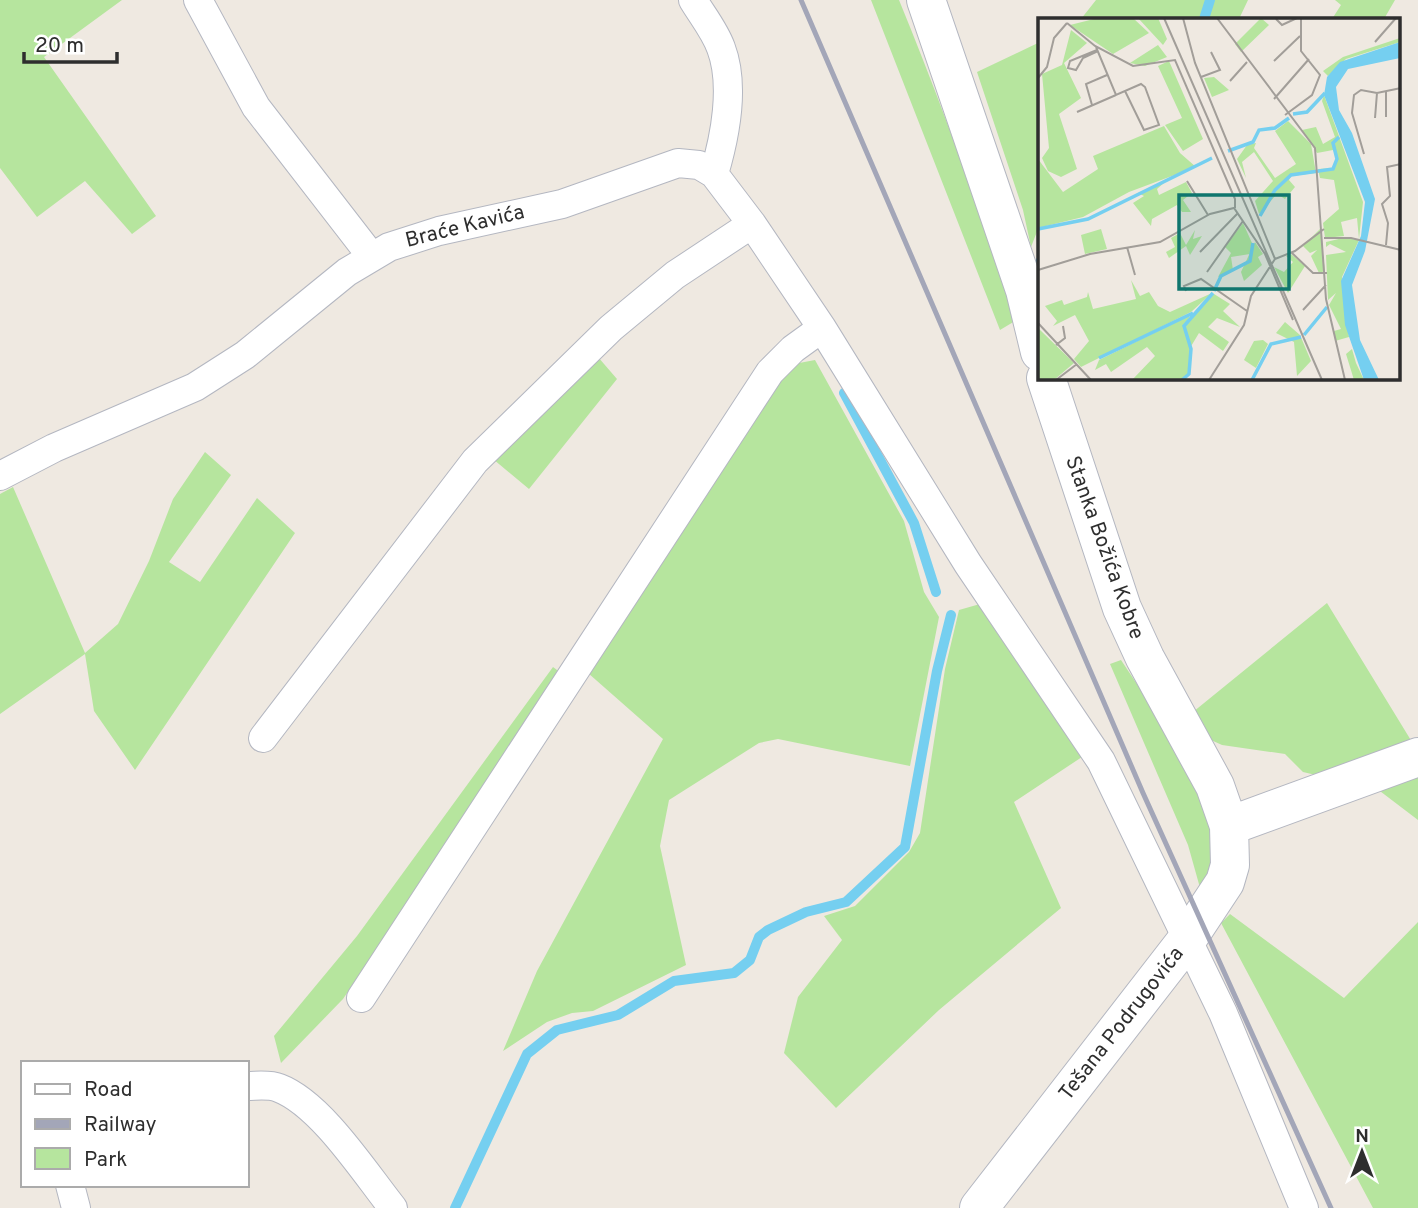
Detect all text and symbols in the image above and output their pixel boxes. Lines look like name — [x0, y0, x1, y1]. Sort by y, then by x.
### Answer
inset map — [1038, 18, 1400, 380]
scale bar — [24, 21, 117, 65]
text: 20 m — [35, 33, 84, 60]
street label: Braće Kavića — [403, 199, 527, 255]
street label: Stanka Božića Kobre — [1058, 453, 1150, 643]
street label: Tešana Podrugovića — [1054, 942, 1190, 1106]
legend — [21, 1061, 248, 1187]
text: Road — [84, 1077, 133, 1104]
text: Railway — [84, 1112, 157, 1139]
north arrow — [1327, 1117, 1397, 1187]
text: N — [1355, 1125, 1369, 1149]
text: Park — [84, 1147, 127, 1174]

